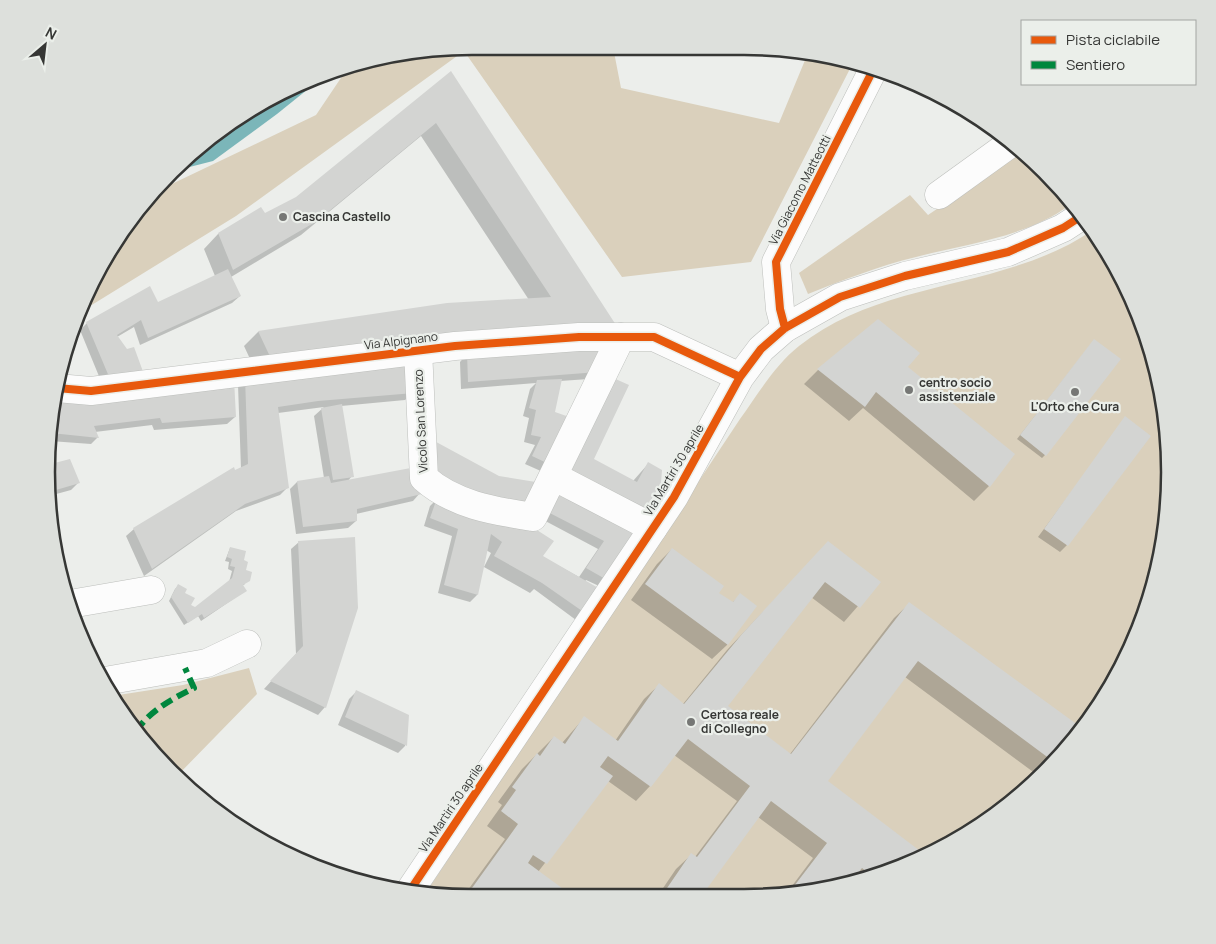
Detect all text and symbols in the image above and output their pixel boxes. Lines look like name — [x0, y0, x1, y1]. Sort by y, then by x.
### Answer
north arrow — [20, 20, 70, 70]
legend — [1021, 20, 1196, 85]
text: N — [42, 22, 60, 44]
text: Pista ciclabile — [1066, 29, 1160, 50]
text: Sentiero — [1066, 54, 1125, 75]
street label: Via Giacomo Matteotti — [764, 132, 835, 248]
place label: Cascina Castello — [293, 208, 391, 225]
marker: Cascina Castello — [277, 211, 289, 223]
street label: Via Alpignano — [363, 328, 439, 353]
street label: Vicolo San Lorenzo — [409, 369, 432, 473]
place label: centro socio assistenziale — [919, 374, 995, 405]
marker: centro socio assistenziale — [903, 384, 915, 396]
marker: L'Orto che Cura — [1069, 386, 1081, 398]
place label: L'Orto che Cura — [1031, 398, 1119, 415]
street label: Via Martiri 30 aprile — [639, 421, 708, 519]
place label: Certosa reale di Collegno — [701, 706, 779, 737]
marker: Certosa reale di Collegno — [685, 716, 697, 728]
street label: Via Martiri 30 aprile — [414, 760, 487, 856]

